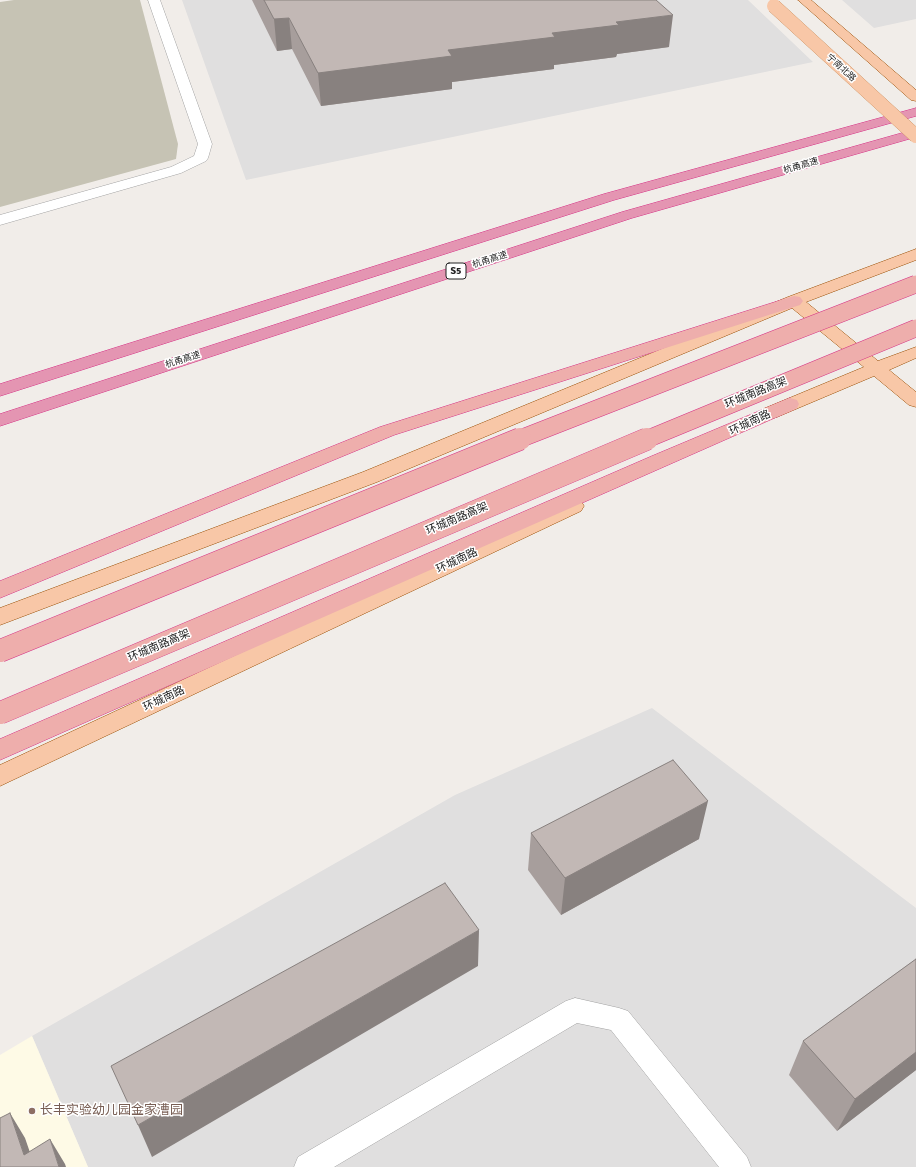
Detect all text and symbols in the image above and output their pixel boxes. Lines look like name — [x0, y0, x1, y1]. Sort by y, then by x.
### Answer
street label: 宁南北路 — [824, 52, 858, 84]
street label: 杭甬高速 — [782, 156, 820, 176]
street label: 杭甬高速 — [471, 249, 509, 271]
road number: S5 — [446, 263, 466, 279]
street label: 杭甬高速 — [164, 349, 202, 371]
street label: 环城南路高架 — [723, 375, 789, 411]
street label: 环城南路 — [727, 408, 773, 438]
street label: 环城南路高架 — [424, 500, 490, 538]
street label: 环城南路 — [434, 546, 480, 576]
street label: 环城南路高架 — [126, 627, 192, 665]
street label: 环城南路 — [141, 684, 187, 714]
place label: 长丰实验幼儿园金家漕园 — [40, 1103, 183, 1119]
marker: 长丰实验幼儿园金家漕园 — [27, 1106, 37, 1116]

